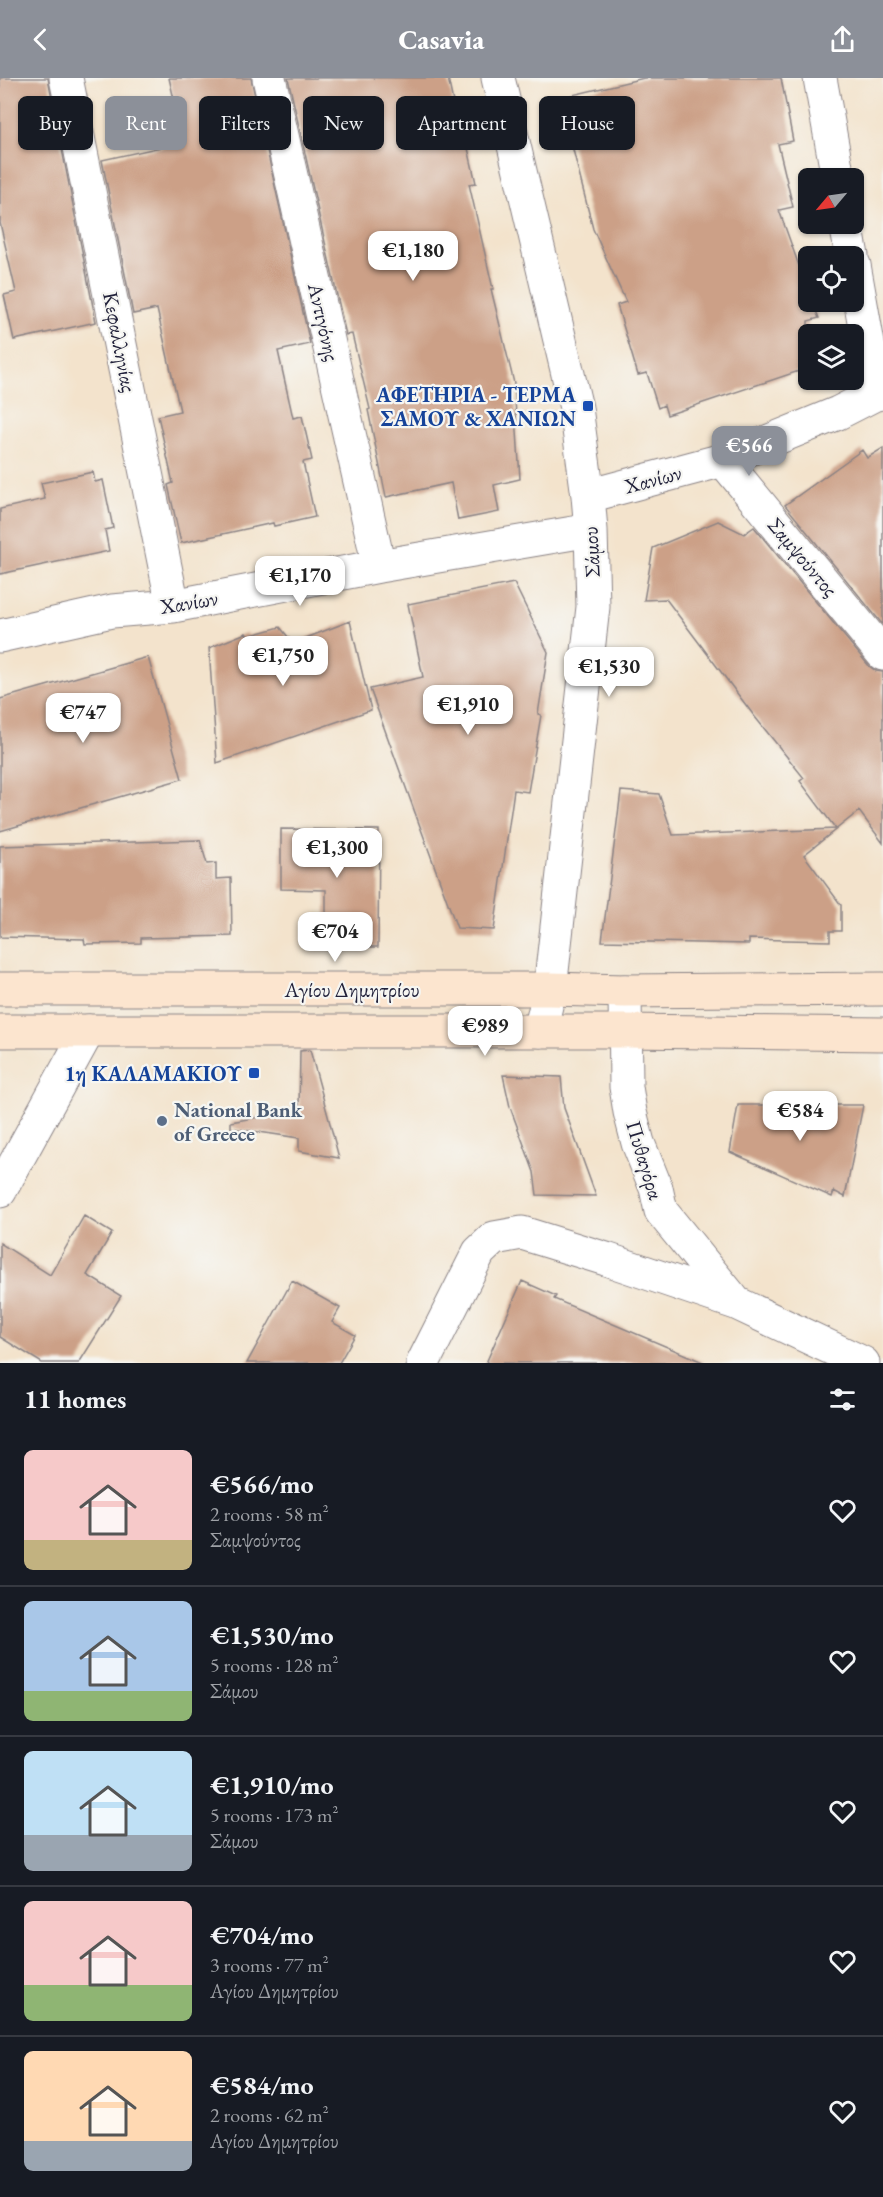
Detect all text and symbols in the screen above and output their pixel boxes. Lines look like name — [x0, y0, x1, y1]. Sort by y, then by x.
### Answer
text: Casavia — [399, 22, 484, 57]
icon: back — [24, 23, 57, 56]
icon: share — [826, 23, 859, 56]
chip: Buy — [18, 96, 93, 150]
chip: Rent — [105, 96, 187, 150]
chip: Filters — [199, 96, 291, 150]
chip: New — [303, 96, 384, 150]
chip: Apartment — [396, 96, 527, 150]
chip: House — [539, 96, 635, 150]
north arrow — [798, 168, 864, 234]
map controls — [798, 168, 864, 390]
pin: €1,180 — [364, 231, 462, 282]
text: €1,180 — [382, 237, 444, 263]
button: locate — [798, 246, 864, 312]
street label: Αντιγόνης — [302, 279, 346, 364]
street label: Κεφαλληνίας — [97, 290, 143, 394]
button: layers — [798, 324, 864, 390]
place label: ΑΦΕΤΗΡΙΑ - ΤΕΡΜΑ ΣΑΜΟΥ & ΧΑΝΙΩΝ — [375, 381, 577, 432]
marker: ΑΦΕΤΗΡΙΑ - ΤΕΡΜΑ ΣΑΜΟΥ & ΧΑΝΙΩΝ — [581, 399, 595, 413]
pin: €566 — [713, 426, 785, 477]
text: €566 — [726, 432, 772, 458]
street label: Χανίων — [620, 458, 685, 500]
street label: Σαμψούντος — [762, 512, 844, 602]
street label: Σάμου — [576, 526, 606, 578]
pin: €1,170 — [251, 556, 349, 607]
text: €1,170 — [269, 562, 331, 588]
street label: Χανίων — [157, 584, 220, 620]
pin: €1,750 — [234, 636, 332, 687]
text: €1,750 — [252, 642, 314, 668]
pin: €1,530 — [560, 647, 658, 698]
text: €1,530 — [578, 653, 640, 679]
pin: €1,910 — [419, 685, 517, 736]
text: €1,910 — [437, 691, 499, 717]
pin: €747 — [47, 693, 119, 744]
text: €747 — [60, 699, 106, 725]
pin: €1,300 — [288, 828, 386, 879]
text: €1,300 — [306, 834, 368, 860]
pin: €704 — [299, 912, 371, 963]
text: €704 — [312, 918, 358, 944]
street label: Αγίου Δημητρίου — [283, 976, 420, 1003]
pin: €989 — [449, 1006, 521, 1057]
text: €989 — [462, 1012, 508, 1038]
place label: 1η ΚΑΛΑΜΑΚΙΟΥ — [65, 1060, 242, 1087]
marker: 1η ΚΑΛΑΜΑΚΙΟΥ — [247, 1066, 261, 1080]
pin: €584 — [764, 1091, 836, 1142]
place label: National Bank of Greece — [174, 1096, 303, 1147]
text: €584 — [777, 1097, 823, 1123]
marker: National Bank of Greece — [155, 1114, 169, 1128]
street label: Πυθαγόρα — [620, 1117, 670, 1203]
text: 11 homes — [24, 1382, 126, 1416]
icon: filters — [826, 1383, 859, 1416]
text: €566/mo — [210, 1467, 313, 1501]
icon: home — [72, 1474, 144, 1546]
icon: heart — [826, 1494, 859, 1527]
text: 2 rooms · 58 m² — [210, 1501, 329, 1527]
text: Σαμψούντος — [210, 1527, 301, 1553]
text: €1,530/mo — [210, 1618, 334, 1652]
icon: home — [72, 1625, 144, 1697]
icon: heart — [826, 1645, 859, 1678]
text: 5 rooms · 128 m² — [210, 1652, 338, 1678]
text: Σάμου — [210, 1678, 259, 1704]
text: €1,910/mo — [210, 1768, 334, 1802]
icon: home — [72, 1775, 144, 1847]
icon: heart — [826, 1795, 859, 1828]
text: 5 rooms · 173 m² — [210, 1802, 338, 1828]
text: Σάμου — [210, 1828, 259, 1854]
text: €704/mo — [210, 1918, 313, 1952]
icon: home — [72, 1925, 144, 1997]
icon: heart — [826, 1945, 859, 1978]
text: 3 rooms · 77 m² — [210, 1952, 329, 1978]
text: Αγίου Δημητρίου — [210, 1978, 339, 2004]
text: €584/mo — [210, 2068, 313, 2102]
icon: home — [72, 2075, 144, 2147]
icon: heart — [826, 2095, 859, 2128]
text: 2 rooms · 62 m² — [210, 2102, 329, 2128]
text: Αγίου Δημητρίου — [210, 2128, 339, 2154]

